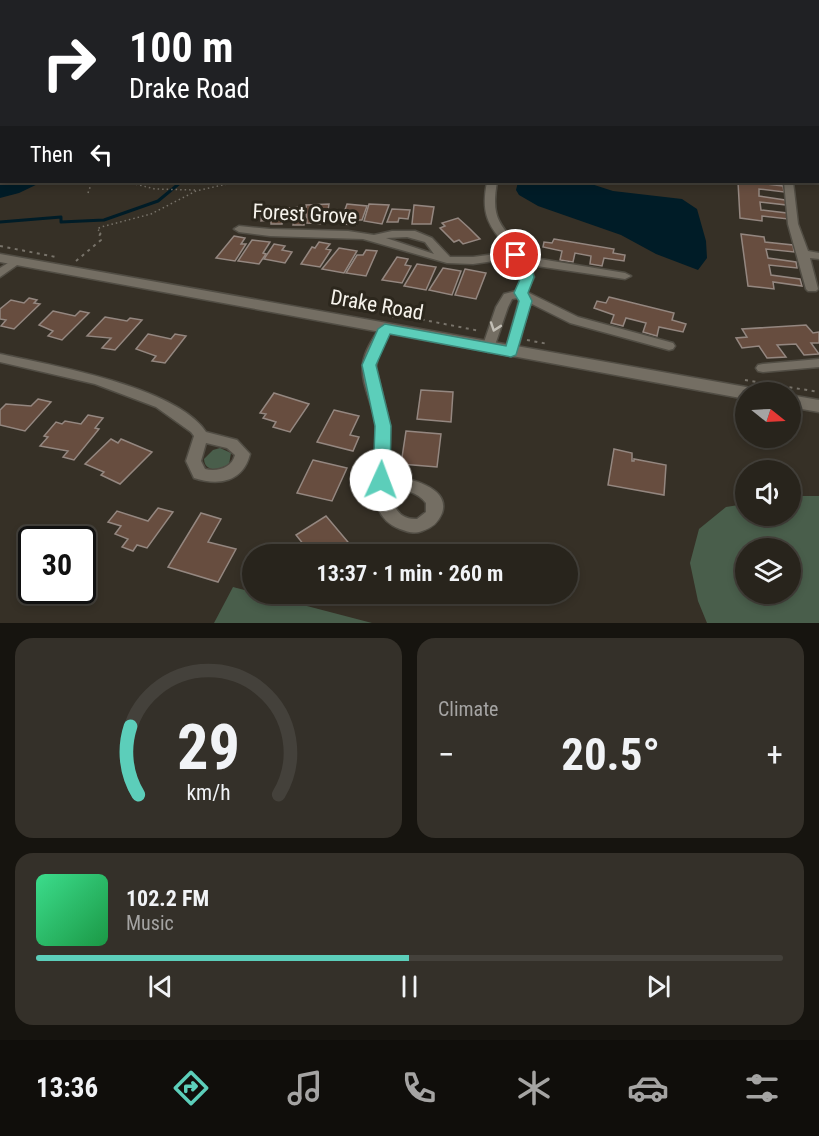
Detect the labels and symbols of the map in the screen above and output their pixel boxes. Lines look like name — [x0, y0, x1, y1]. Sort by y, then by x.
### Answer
street label: Forest Grove — [252, 199, 358, 229]
pin — [490, 229, 541, 280]
street label: Drake Road — [329, 285, 425, 325]
one-way arrow — [489, 321, 502, 332]
north arrow — [735, 382, 801, 448]
position arrow — [349, 448, 413, 512]
speed limit sign: 30 — [18, 526, 96, 604]

